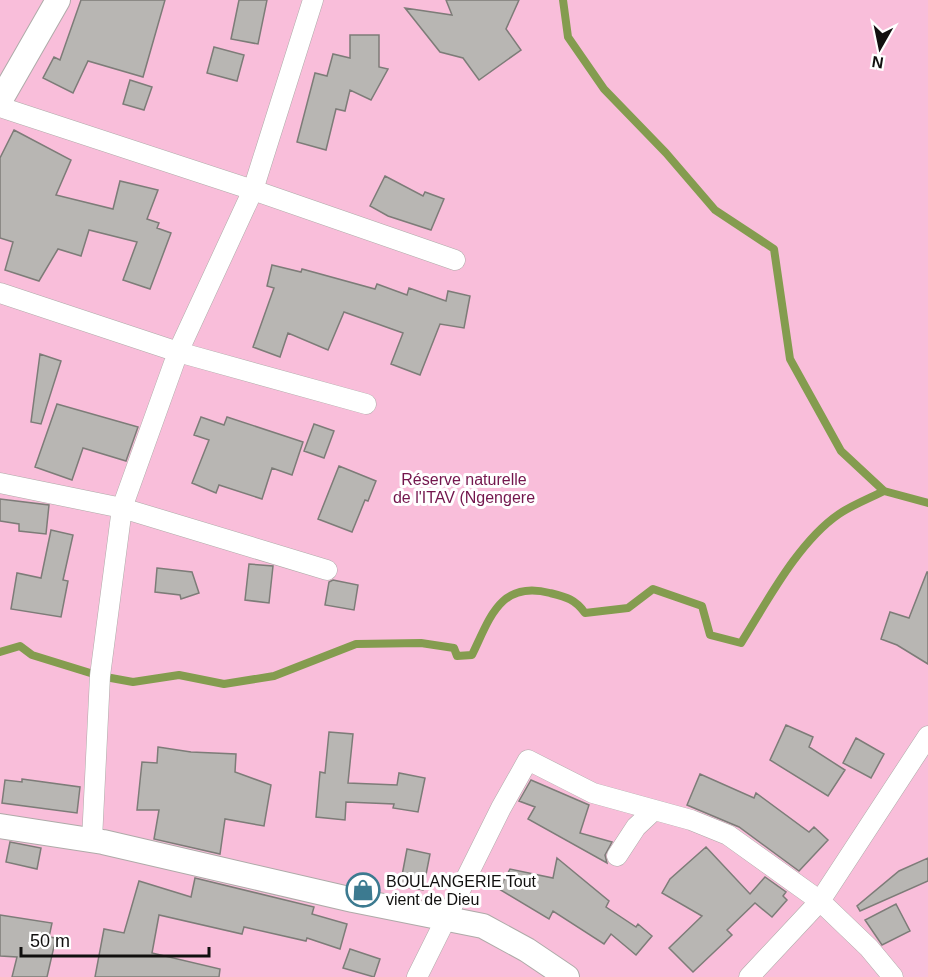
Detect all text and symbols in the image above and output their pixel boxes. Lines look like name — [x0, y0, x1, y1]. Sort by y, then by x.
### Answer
north arrow — [850, 18, 910, 78]
text: N — [871, 53, 885, 72]
park label: Réserve naturelle de l'ITAV (Ngengere — [393, 471, 535, 506]
shop icon: BOULANGERIE Tout vient de Dieu — [345, 872, 381, 908]
place label: BOULANGERIE Tout vient de Dieu — [386, 873, 537, 908]
scale bar — [21, 920, 208, 958]
text: 50 m — [30, 931, 70, 951]

